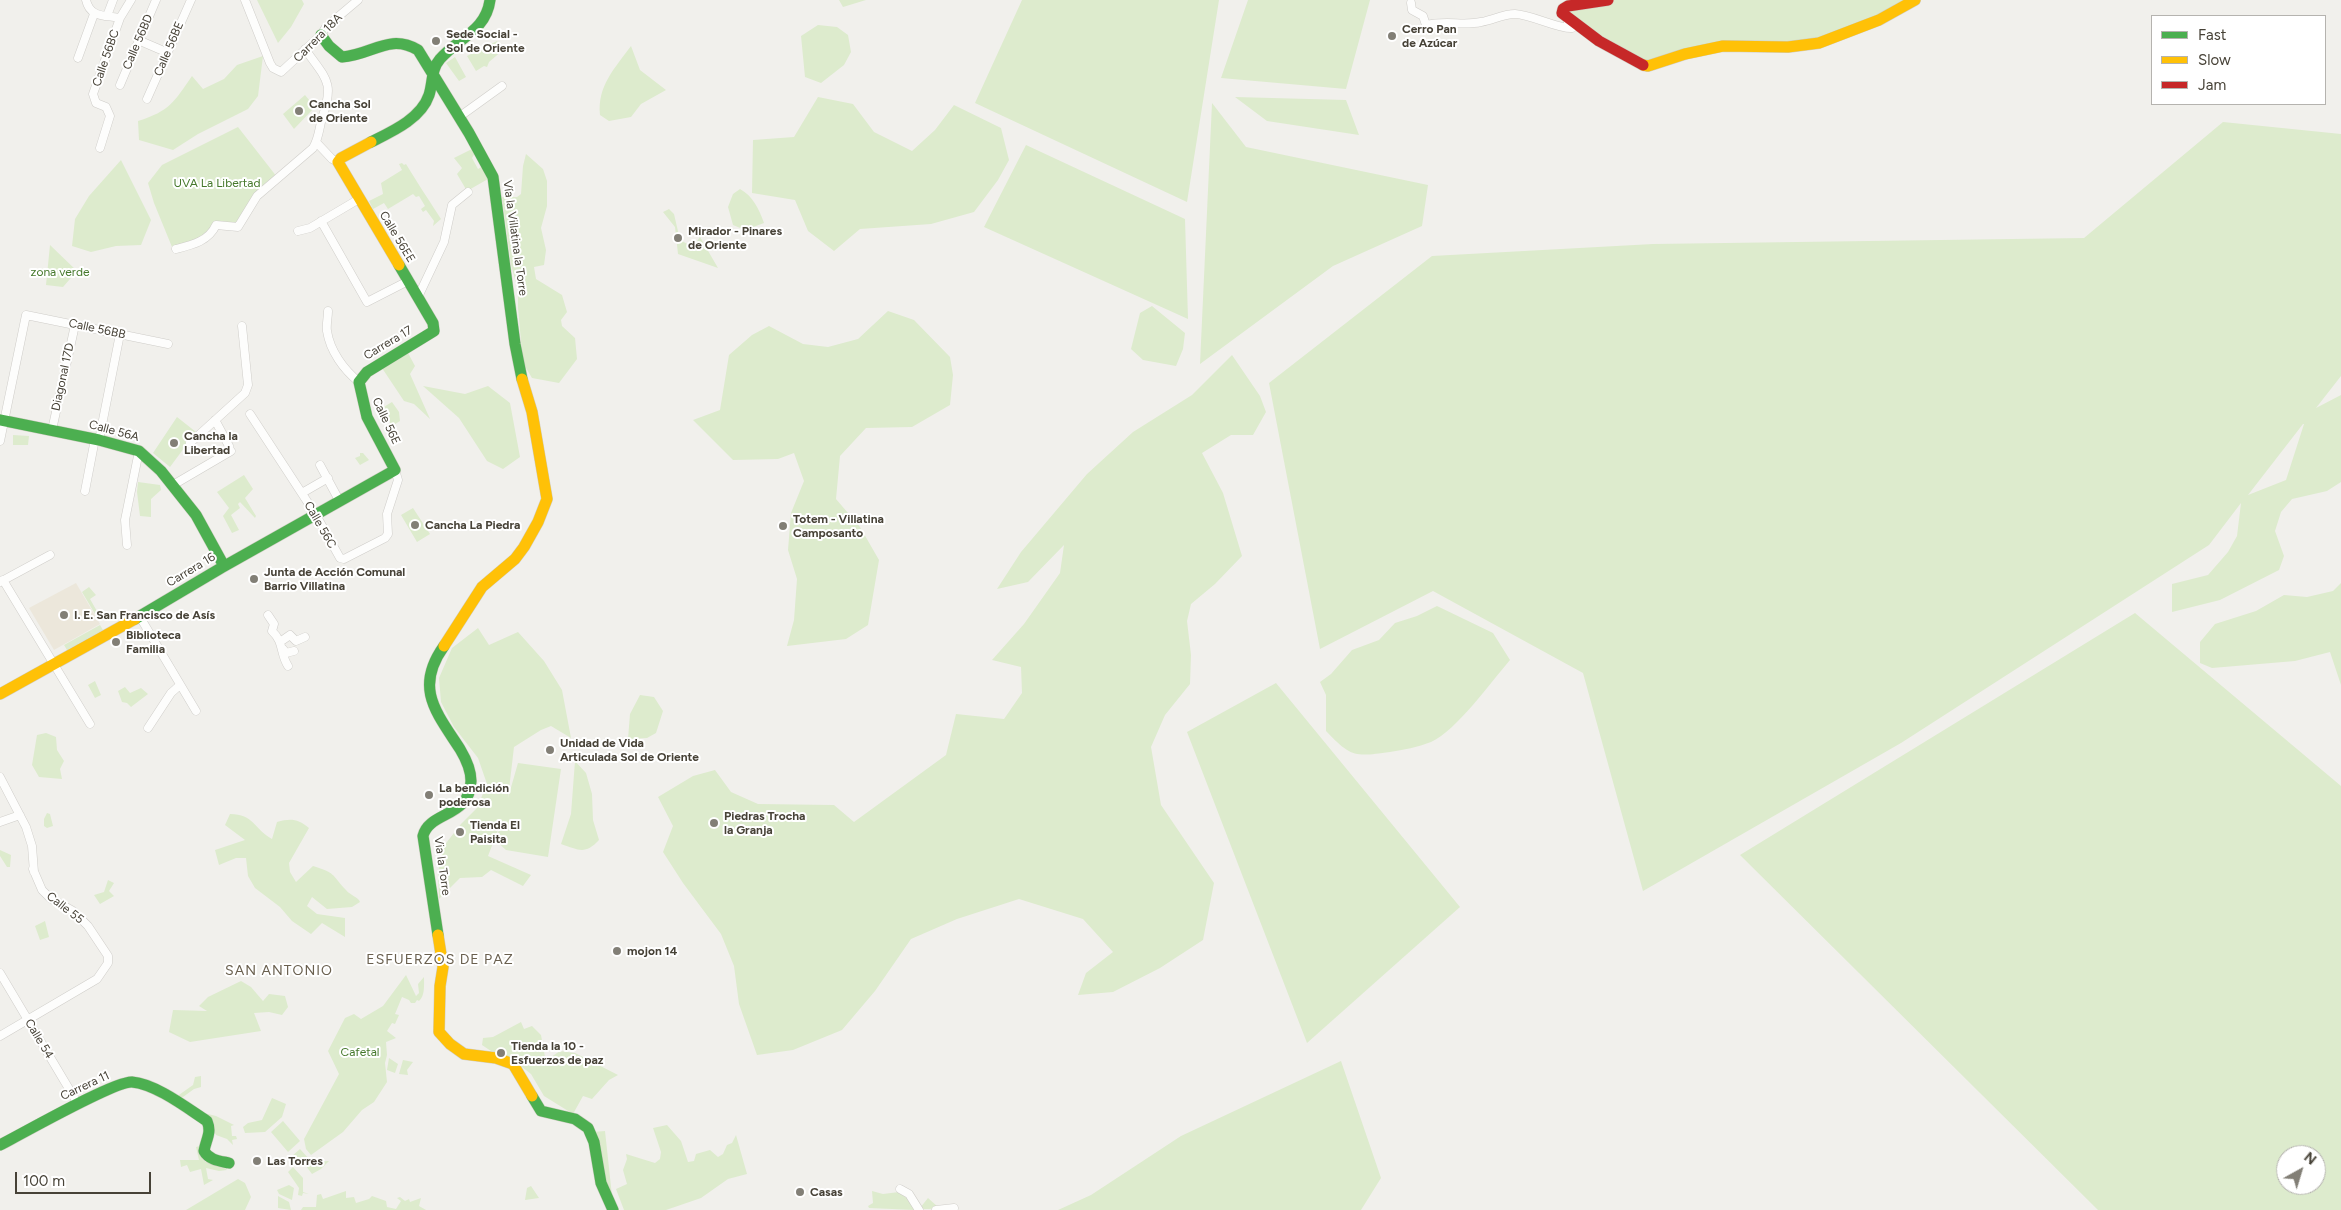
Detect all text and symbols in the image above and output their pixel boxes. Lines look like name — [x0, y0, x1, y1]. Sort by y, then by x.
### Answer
street label: Carrera 18A — [291, 11, 345, 65]
street label: Calle 56BD — [120, 12, 156, 72]
legend — [2151, 15, 2326, 105]
street label: Calle 56BE — [151, 20, 187, 78]
place label: Cerro Pan de Azúcar — [1402, 22, 1457, 50]
text: Fast — [2198, 26, 2226, 44]
place label: Sede Social - Sol de Oriente — [446, 27, 525, 55]
street label: Calle 56BC — [90, 28, 122, 88]
marker: Cerro Pan de Azúcar — [1386, 30, 1398, 42]
marker: Sede Social - Sol de Oriente — [430, 35, 442, 47]
text: Slow — [2198, 51, 2231, 69]
text: Jam — [2198, 76, 2226, 94]
place label: Cancha Sol de Oriente — [309, 97, 371, 125]
marker: Cancha Sol de Oriente — [293, 105, 305, 117]
park label: UVA La Libertad — [174, 176, 260, 190]
street label: Vía la Villatina la Torre — [500, 179, 530, 297]
street label: Calle 56EE — [376, 209, 418, 265]
place label: Mirador - Pinares de Oriente — [688, 224, 782, 252]
marker: Mirador - Pinares de Oriente — [672, 232, 684, 244]
park label: zona verde — [31, 265, 89, 279]
street label: Calle 56BB — [67, 316, 127, 342]
street label: Carrera 17 — [361, 323, 415, 363]
street label: Diagonal 17D — [49, 342, 77, 412]
street label: Calle 56E — [369, 395, 403, 447]
street label: Calle 56A — [87, 417, 141, 445]
place label: Cancha la Libertad — [184, 429, 238, 457]
marker: Cancha la Libertad — [168, 437, 180, 449]
street label: Calle 56C — [301, 499, 339, 551]
place label: Totem - Villatina Camposanto — [793, 512, 884, 540]
place label: Cancha La Piedra — [425, 518, 520, 532]
marker: Cancha La Piedra — [409, 519, 421, 531]
marker: Totem - Villatina Camposanto — [777, 520, 789, 532]
street label: Carrera 16 — [164, 550, 218, 590]
place label: Junta de Acción Comunal Barrio Villatina — [264, 565, 405, 593]
marker: Junta de Acción Comunal Barrio Villatina — [248, 573, 260, 585]
place label: I. E. San Francisco de Asís — [74, 608, 215, 622]
marker: I. E. San Francisco de Asís — [58, 609, 70, 621]
place label: Biblioteca Familia — [126, 628, 181, 656]
marker: Biblioteca Familia — [110, 636, 122, 648]
place label: Unidad de Vida Articulada Sol de Oriente — [560, 736, 699, 764]
marker: Unidad de Vida Articulada Sol de Oriente — [544, 744, 556, 756]
place label: La bendición poderosa — [439, 781, 509, 809]
marker: La bendición poderosa — [423, 789, 435, 801]
place label: Piedras Trocha la Granja — [724, 809, 805, 837]
marker: Piedras Trocha la Granja — [708, 817, 720, 829]
place label: Tienda El Paisita — [470, 818, 520, 846]
marker: Tienda El Paisita — [454, 826, 466, 838]
street label: Via la Torre — [431, 836, 453, 896]
street label: Calle 55 — [43, 889, 87, 927]
place label: mojon 14 — [627, 944, 677, 958]
marker: mojon 14 — [611, 945, 623, 957]
district label: ESFUERZOS DE PAZ — [364, 952, 516, 968]
district label: SAN ANTONIO — [224, 963, 334, 979]
street label: Calle 54 — [22, 1016, 56, 1062]
place label: Tienda la 10 - Esfuerzos de paz — [511, 1039, 604, 1067]
park label: Cafetal — [341, 1045, 379, 1059]
marker: Tienda la 10 - Esfuerzos de paz — [495, 1047, 507, 1059]
street label: Carrera 11 — [58, 1068, 112, 1104]
north arrow — [2276, 1145, 2326, 1195]
text: N — [2301, 1149, 2320, 1169]
place label: Las Torres — [267, 1154, 323, 1168]
marker: Las Torres — [251, 1155, 263, 1167]
scale bar — [18, 1162, 154, 1194]
text: 100 m — [23, 1172, 65, 1190]
place label: Casas — [810, 1185, 843, 1199]
marker: Casas — [794, 1186, 806, 1198]

